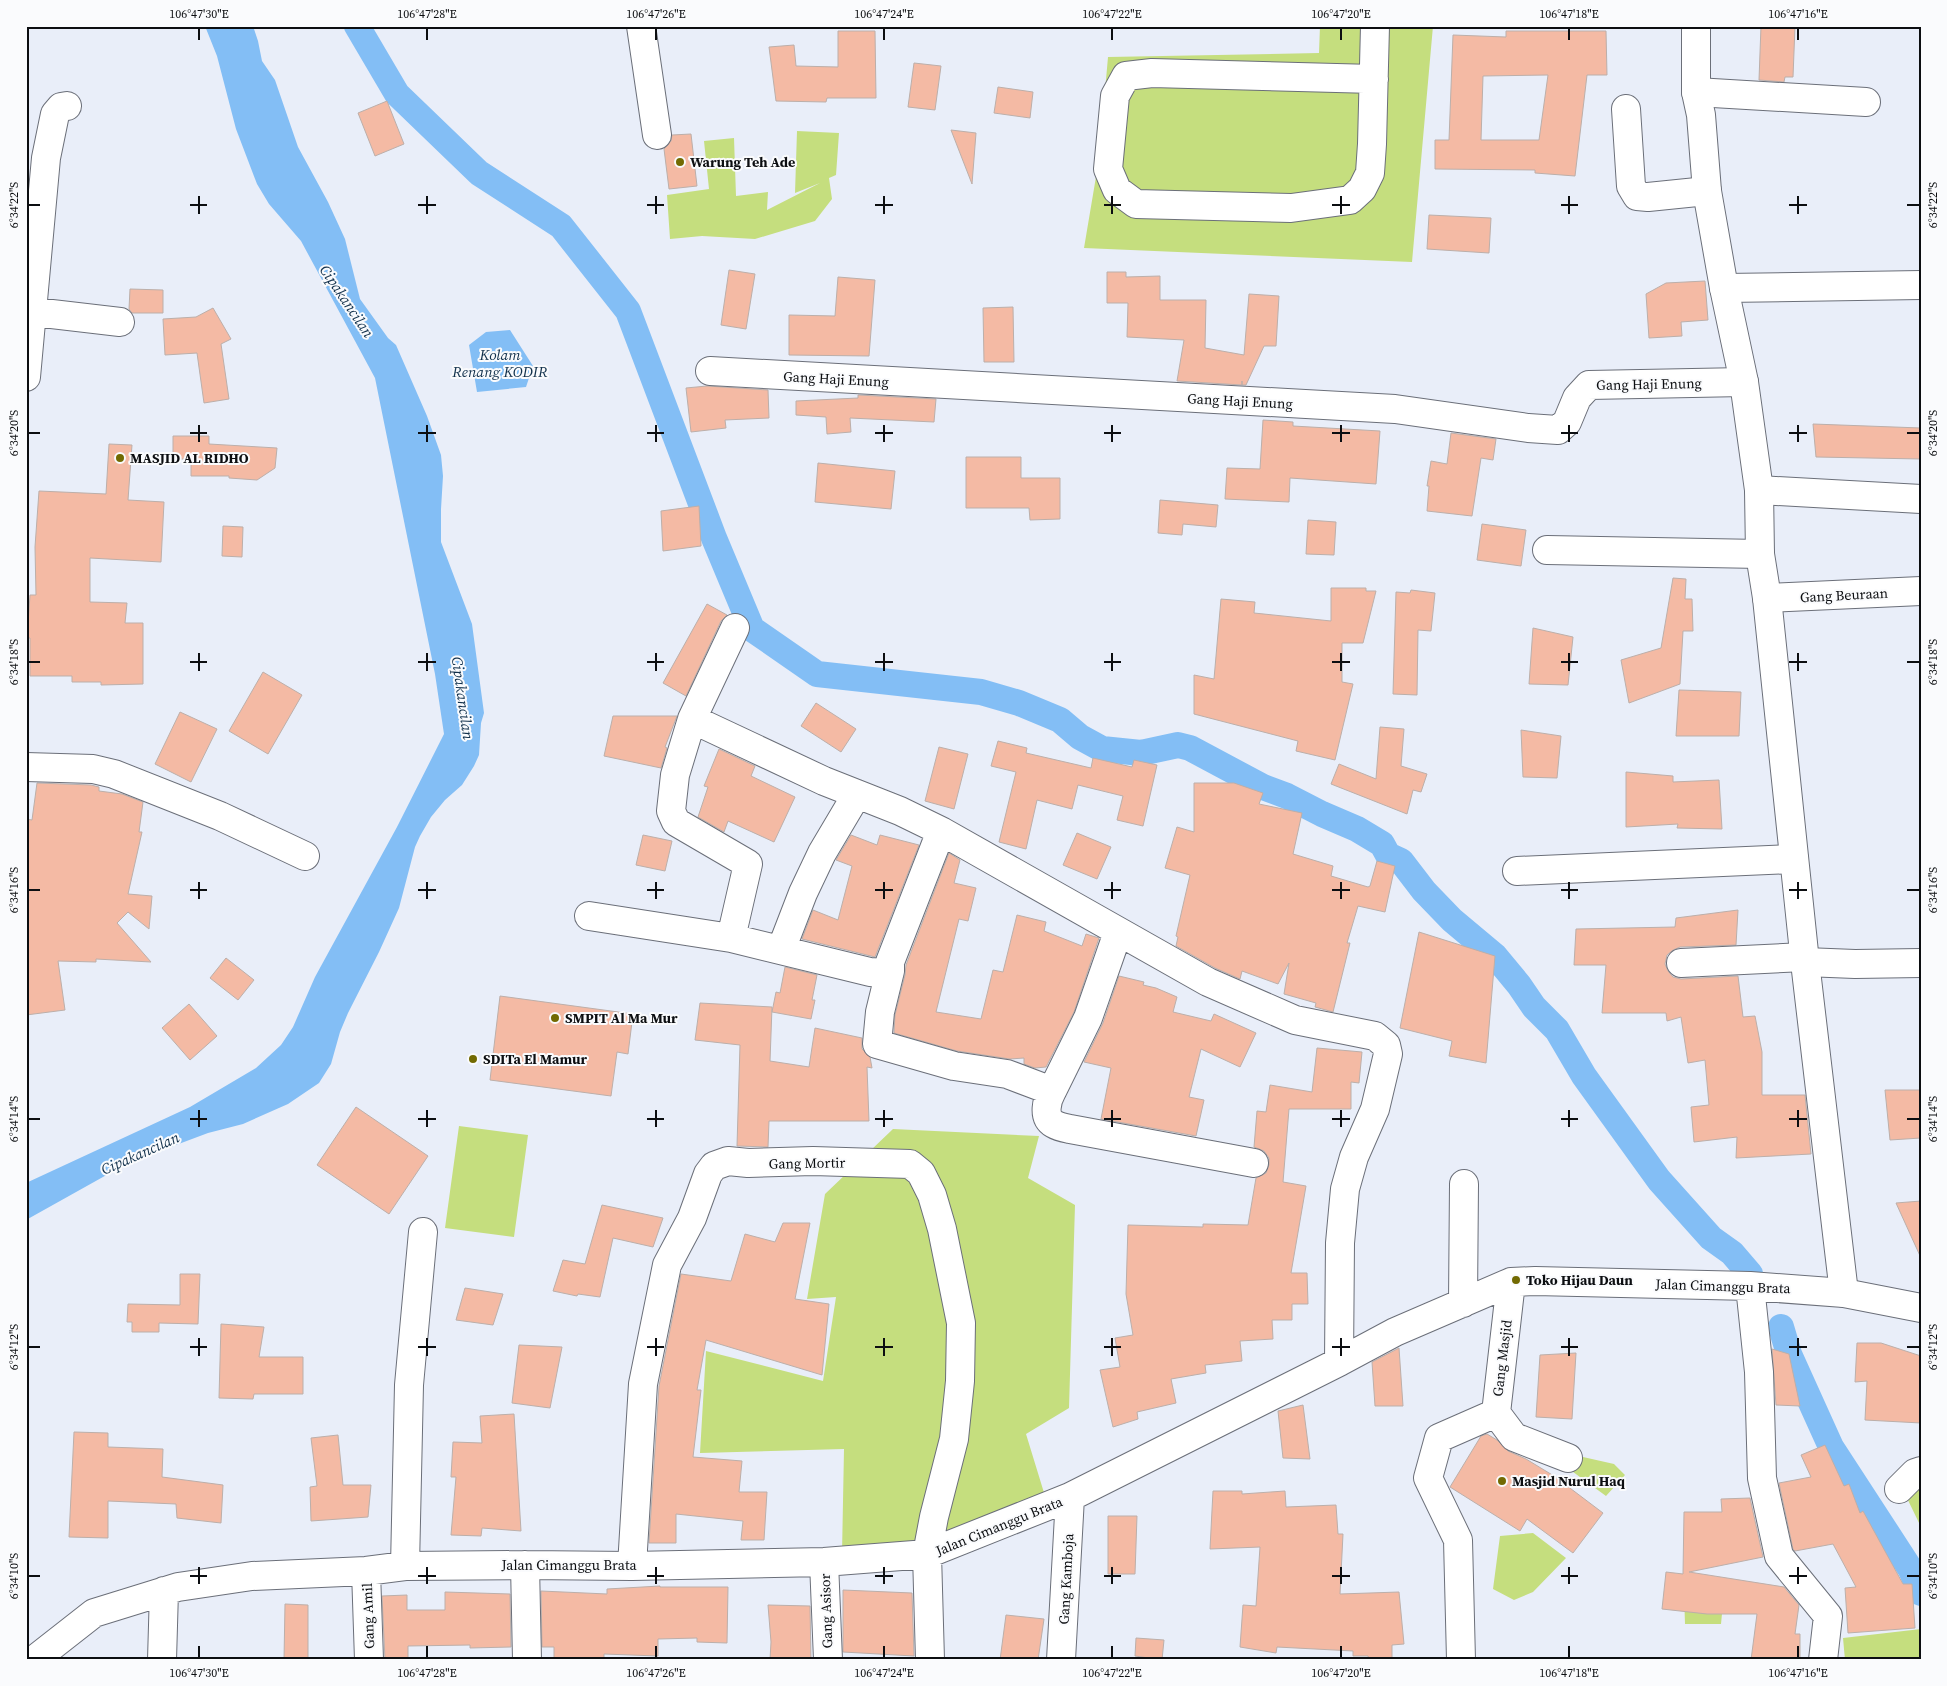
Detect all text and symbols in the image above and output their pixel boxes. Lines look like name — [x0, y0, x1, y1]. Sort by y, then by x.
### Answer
text: 106°47'30"E — [169, 6, 229, 22]
text: 106°47'28"E — [397, 6, 457, 22]
text: 106°47'26"E — [626, 6, 686, 22]
text: 106°47'24"E — [854, 6, 914, 22]
text: 106°47'22"E — [1082, 6, 1142, 22]
text: 106°47'20"E — [1311, 6, 1371, 22]
text: 106°47'18"E — [1539, 6, 1599, 22]
text: 106°47'16"E — [1768, 6, 1828, 22]
place label: Warung Teh Ade — [690, 152, 795, 172]
marker: Warung Teh Ade — [674, 156, 686, 168]
text: 6°34'22"S — [6, 182, 22, 228]
text: 6°34'22"S — [1925, 182, 1941, 228]
water label: Cipakancilan — [315, 261, 379, 342]
water label: Kolam Renang KODIR — [451, 344, 548, 382]
street label: Gang Haji Enung — [783, 366, 889, 392]
street label: Gang Haji Enung — [1596, 373, 1702, 395]
street label: Gang Haji Enung — [1187, 388, 1293, 414]
text: 6°34'20"S — [6, 410, 22, 456]
text: 6°34'20"S — [1925, 410, 1941, 456]
place label: MASJID AL RIDHO — [130, 448, 249, 468]
marker: MASJID AL RIDHO — [114, 452, 126, 464]
street label: Gang Beuraan — [1799, 583, 1889, 607]
text: 6°34'18"S — [6, 639, 22, 685]
text: 6°34'18"S — [1925, 639, 1941, 685]
water label: Cipakancilan — [447, 655, 479, 741]
text: 6°34'16"S — [6, 867, 22, 913]
text: 6°34'16"S — [1925, 867, 1941, 913]
place label: SMPIT Al Ma Mur — [565, 1008, 678, 1028]
marker: SMPIT Al Ma Mur — [549, 1012, 561, 1024]
place label: SDITa El Mamur — [483, 1049, 588, 1069]
marker: SDITa El Mamur — [467, 1053, 479, 1065]
text: 6°34'14"S — [6, 1096, 22, 1142]
text: 6°34'14"S — [1925, 1096, 1941, 1142]
water label: Cipakancilan — [98, 1126, 183, 1180]
street label: Gang Mortir — [769, 1152, 845, 1174]
place label: Toko Hijau Daun — [1526, 1270, 1633, 1290]
marker: Toko Hijau Daun — [1510, 1274, 1522, 1286]
street label: Jalan Cimanggu Brata — [1654, 1274, 1792, 1298]
street label: Gang Masjid — [1487, 1318, 1517, 1398]
text: 6°34'12"S — [6, 1324, 22, 1370]
text: 6°34'12"S — [1925, 1324, 1941, 1370]
place label: Masjid Nurul Haq — [1512, 1471, 1626, 1491]
marker: Masjid Nurul Haq — [1496, 1475, 1508, 1487]
street label: Jalan Cimanggu Brata — [932, 1491, 1066, 1561]
street label: Gang Kamboja — [1054, 1532, 1078, 1625]
text: 6°34'10"S — [6, 1553, 22, 1599]
text: 6°34'10"S — [1925, 1553, 1941, 1599]
street label: Jalan Cimanggu Brata — [500, 1555, 637, 1575]
street label: Gang Asisor — [815, 1573, 837, 1649]
street label: Gang Amil — [357, 1583, 379, 1649]
text: 106°47'30"E — [169, 1665, 229, 1681]
text: 106°47'28"E — [397, 1665, 457, 1681]
text: 106°47'26"E — [626, 1665, 686, 1681]
text: 106°47'24"E — [854, 1665, 914, 1681]
text: 106°47'22"E — [1082, 1665, 1142, 1681]
text: 106°47'20"E — [1311, 1665, 1371, 1681]
text: 106°47'18"E — [1539, 1665, 1599, 1681]
text: 106°47'16"E — [1768, 1665, 1828, 1681]

